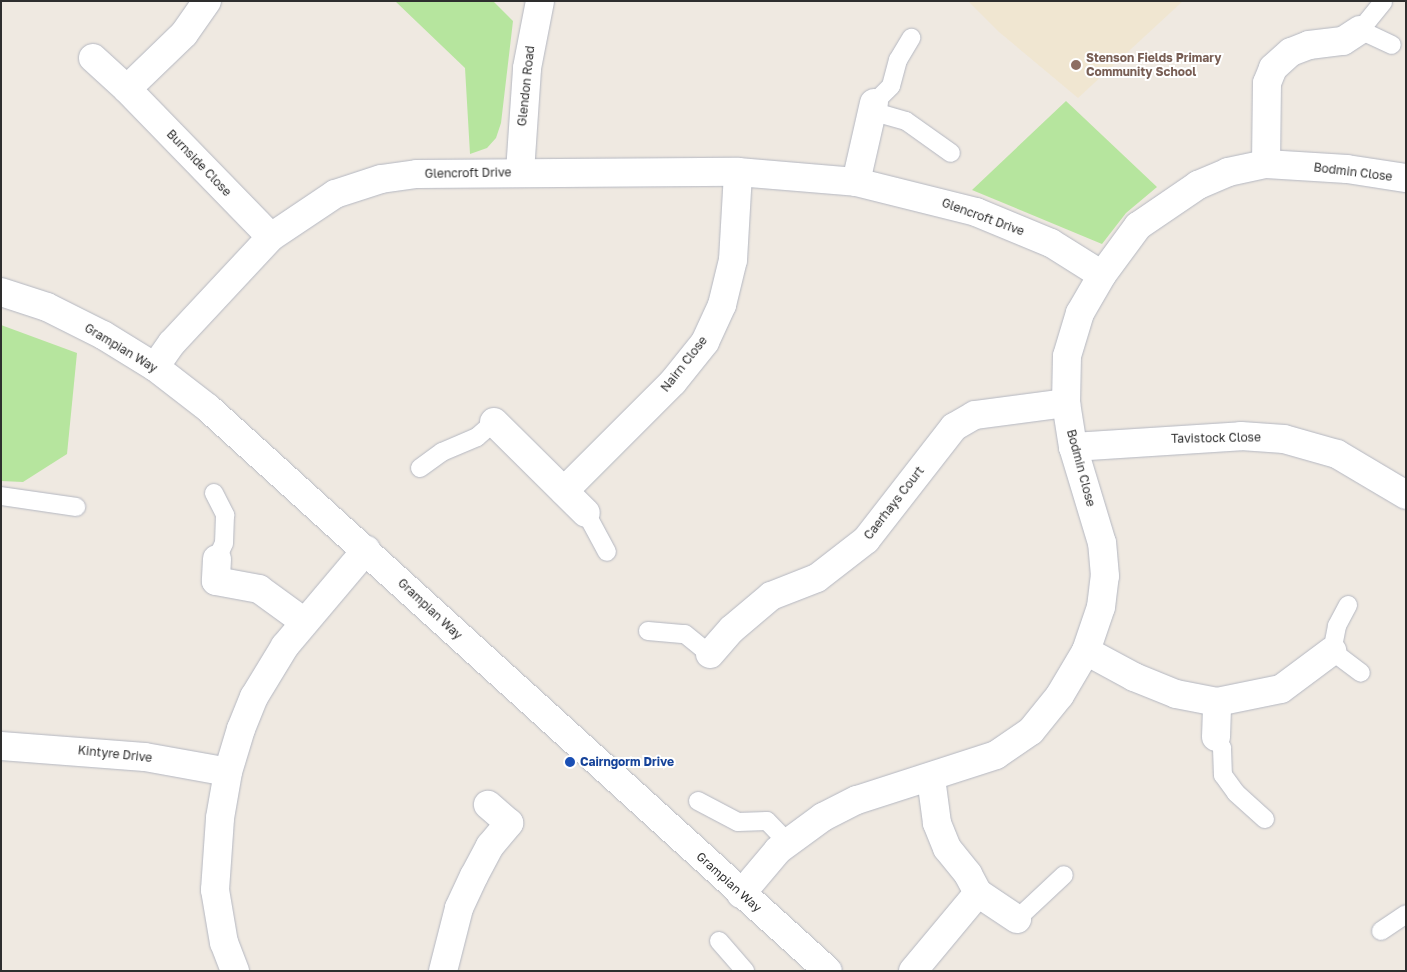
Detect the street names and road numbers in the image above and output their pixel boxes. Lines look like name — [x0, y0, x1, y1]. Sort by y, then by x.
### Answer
street label: Glendon Road — [515, 45, 537, 127]
street label: Burnside Close — [164, 127, 234, 199]
street label: Bodmin Close — [1313, 160, 1393, 184]
street label: Glencroft Drive — [425, 165, 511, 181]
street label: Glencroft Drive — [940, 195, 1026, 239]
street label: Grampian Way — [82, 321, 160, 375]
street label: Nairn Close — [658, 333, 710, 395]
street label: Bodmin Close — [1064, 428, 1098, 508]
street label: Tavistock Close — [1171, 430, 1261, 446]
street label: Caerhays Court — [861, 464, 927, 542]
street label: Grampian Way — [395, 576, 465, 642]
street label: Kintyre Drive — [77, 743, 153, 765]
street label: Grampian Way — [694, 849, 764, 915]

